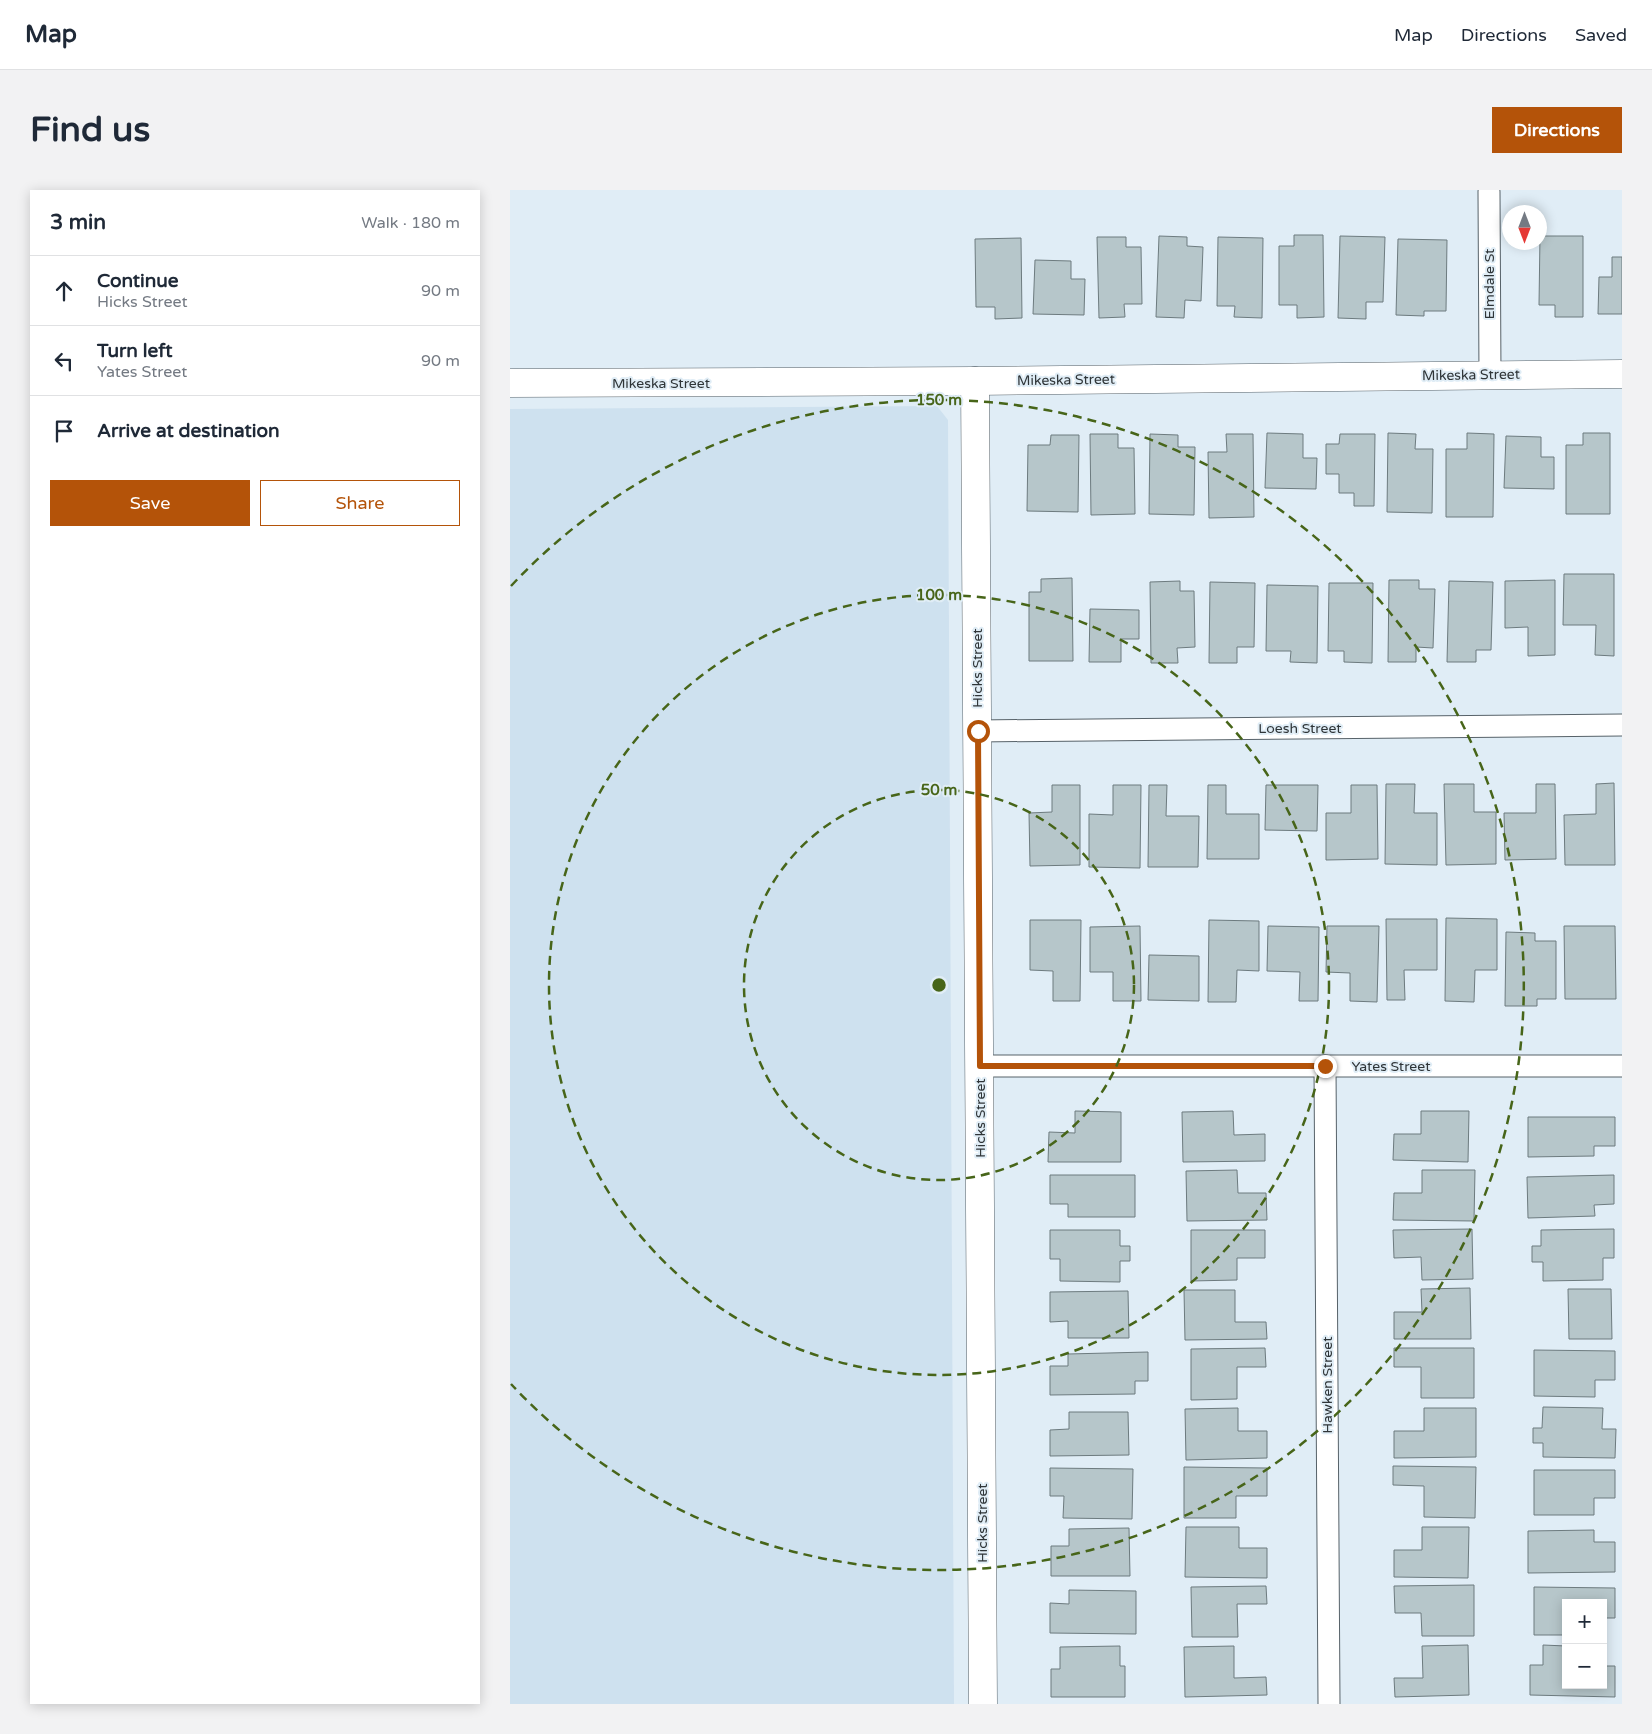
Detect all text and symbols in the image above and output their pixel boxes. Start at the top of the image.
text: Map [25,20,77,49]
text: Map [1394,24,1433,46]
text: Directions [1461,24,1547,46]
text: Saved [1575,24,1627,46]
button: Directions [1492,107,1622,153]
text: Find us [30,109,150,151]
north arrow [1502,205,1547,250]
text: 3 min [50,210,106,235]
text: Walk · 180 m [361,213,460,233]
street label: Elmdale St [1481,248,1498,319]
text: Continue [97,270,179,292]
icon: ahead [50,277,78,305]
text: 90 m [421,281,460,301]
text: Hicks Street [97,292,188,312]
text: Turn left [97,340,173,362]
icon: left [50,347,78,375]
text: 90 m [421,351,460,371]
text: Yates Street [97,362,187,382]
street label: Mikeska Street [1422,366,1521,384]
street label: Mikeska Street [1017,371,1116,389]
street label: Mikeska Street [612,375,711,392]
text: 150 m [916,391,962,409]
icon: arrive [50,417,78,445]
text: Arrive at destination [97,420,280,442]
button: Save [50,480,250,526]
button: Share [260,480,460,526]
text: 100 m [916,586,962,604]
street label: Hicks Street [969,628,986,708]
route start [967,720,990,743]
street label: Loesh Street [1258,720,1342,737]
text: 50 m [921,781,957,799]
centre of rings [930,976,948,994]
route end [1314,1055,1337,1078]
street label: Yates Street [1351,1058,1431,1075]
street label: Hicks Street [972,1078,989,1158]
street label: Hawken Street [1319,1336,1336,1434]
street label: Hicks Street [974,1483,991,1563]
map controls [1562,1599,1607,1689]
button: + [1562,1599,1607,1644]
button: − [1562,1644,1607,1689]

